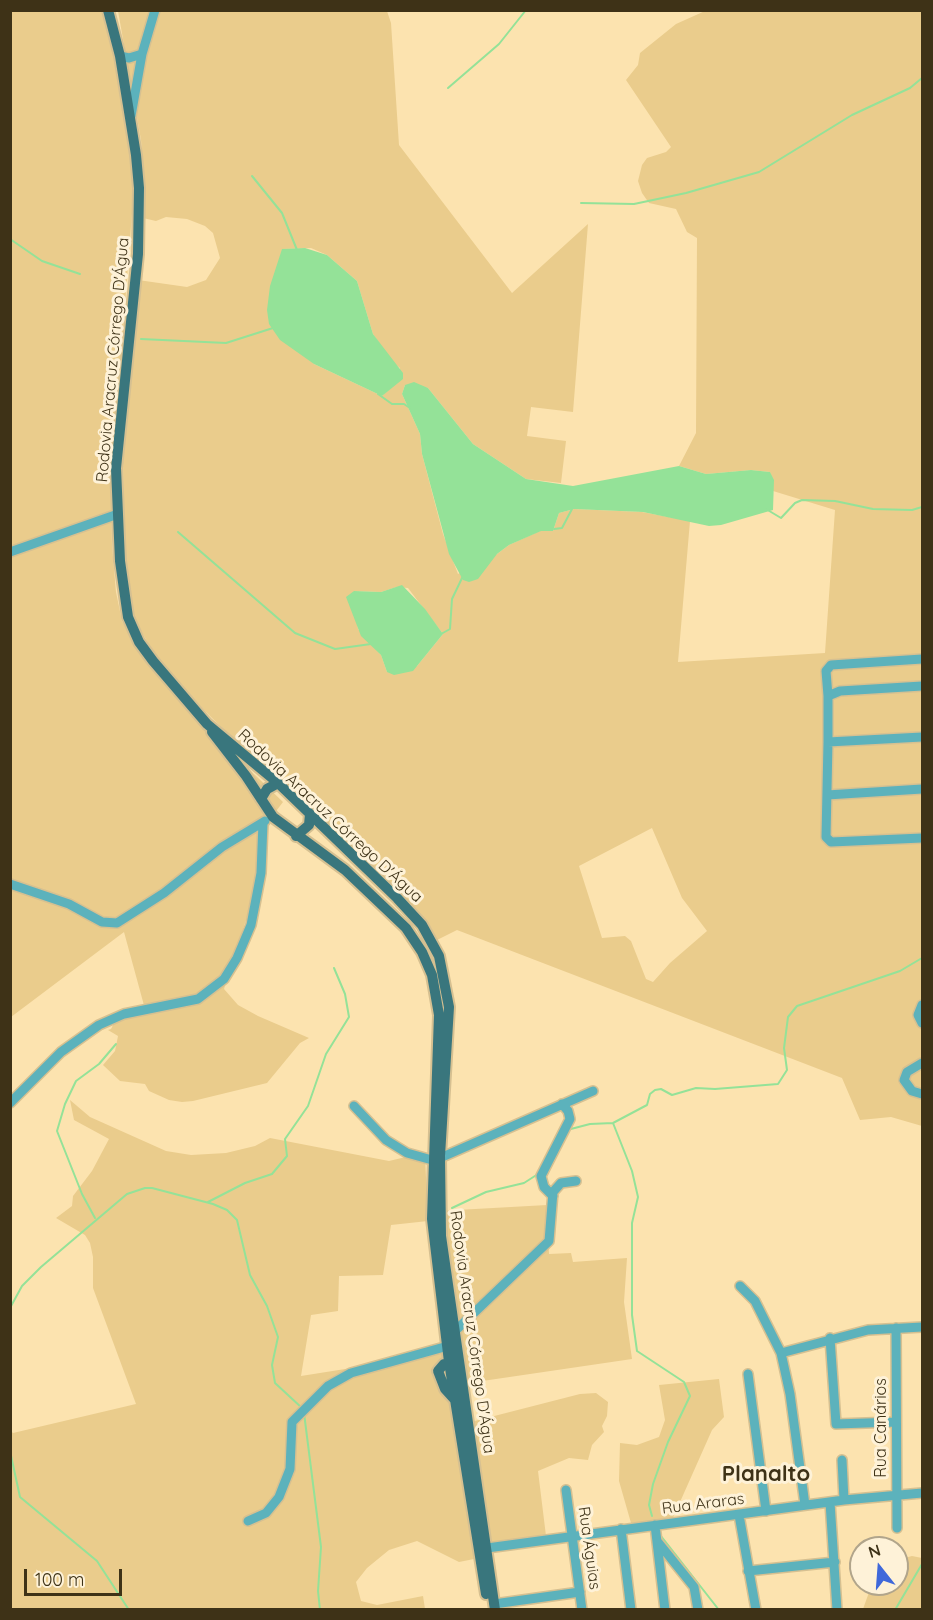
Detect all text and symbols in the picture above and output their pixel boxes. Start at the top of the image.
street label: Rodovia Aracruz Córrego D'Água [93,237,133,483]
street label: Rodovia Aracruz Córrego D'Água [234,725,426,907]
street label: Rodovia Aracruz Córrego D'Água [445,1209,499,1455]
street label: Rua Canários [871,1378,891,1478]
district label: Planalto [722,1461,810,1487]
street label: Rua Araras [661,1489,745,1519]
street label: Rua Águias [574,1505,604,1591]
north arrow [849,1536,909,1596]
text: N [866,1539,883,1562]
scale bar [27,1557,124,1595]
text: 100 m [35,1568,84,1591]

